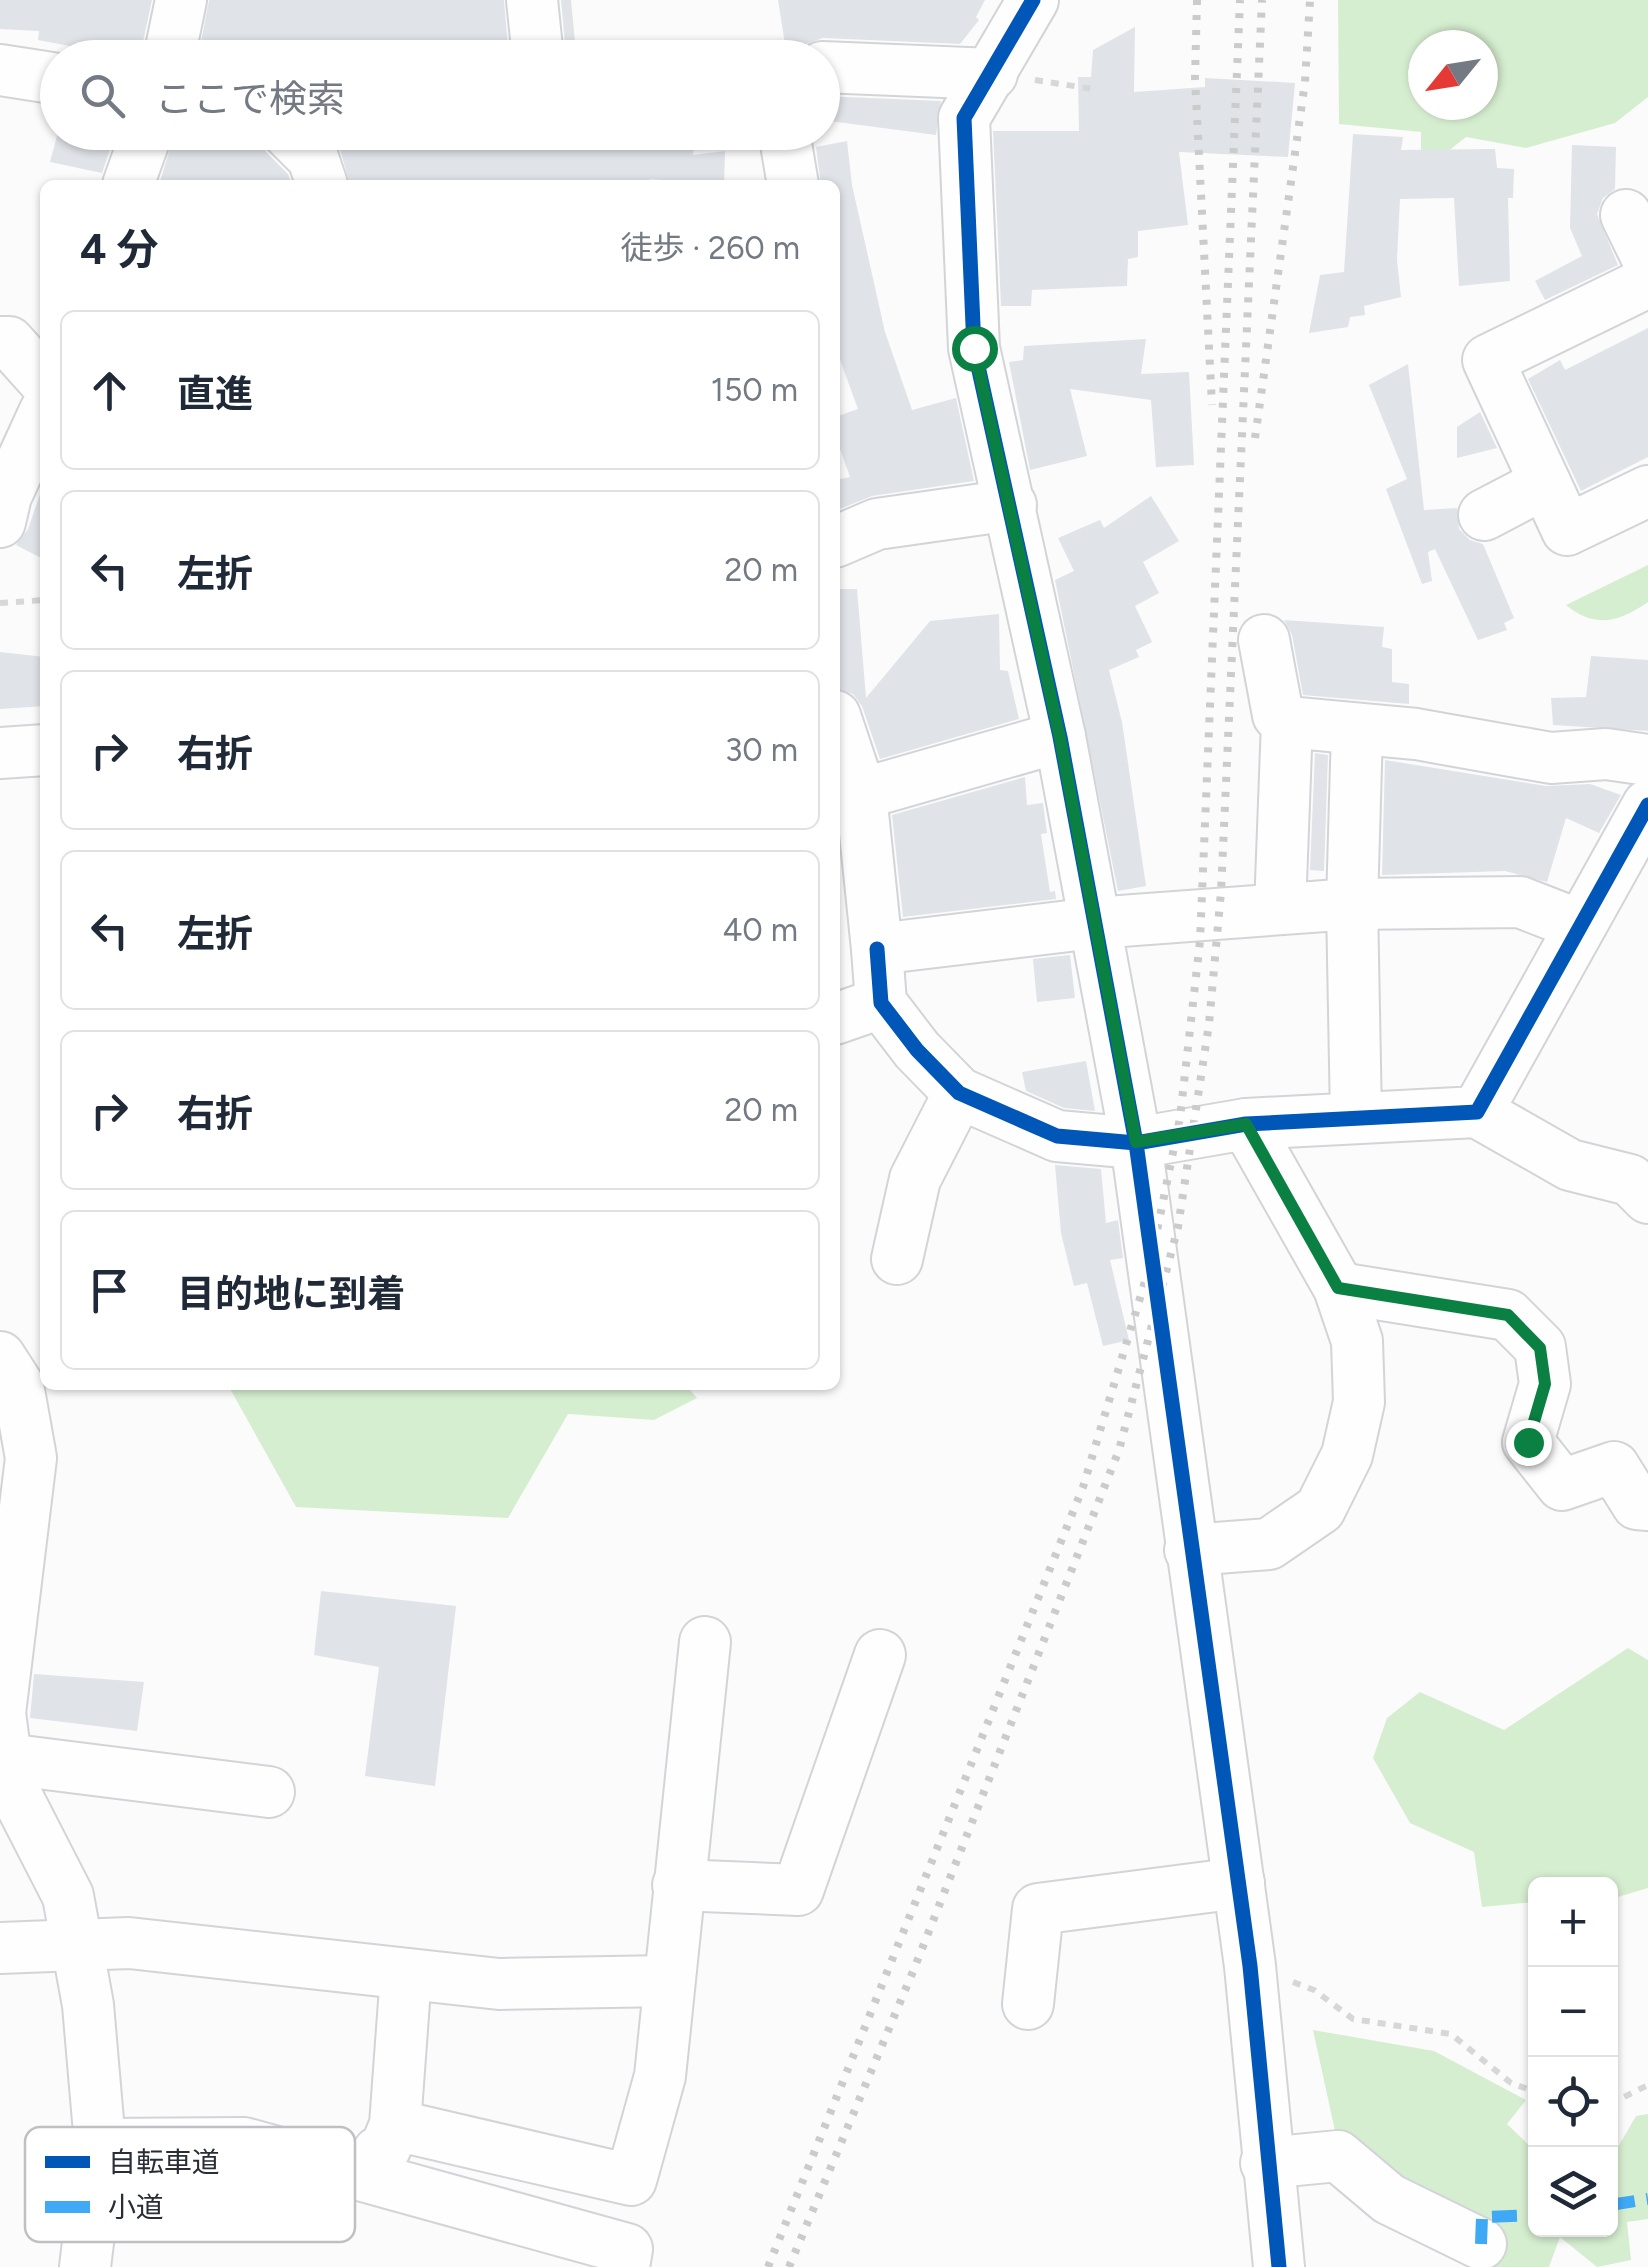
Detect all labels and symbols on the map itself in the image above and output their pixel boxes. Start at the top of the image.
north arrow [1408,30,1498,120]
route start [952,326,998,372]
route end [1506,1420,1552,1466]
legend [25,2127,355,2242]
text: 自転車道 [108,2145,220,2179]
text: 小道 [108,2190,164,2224]

